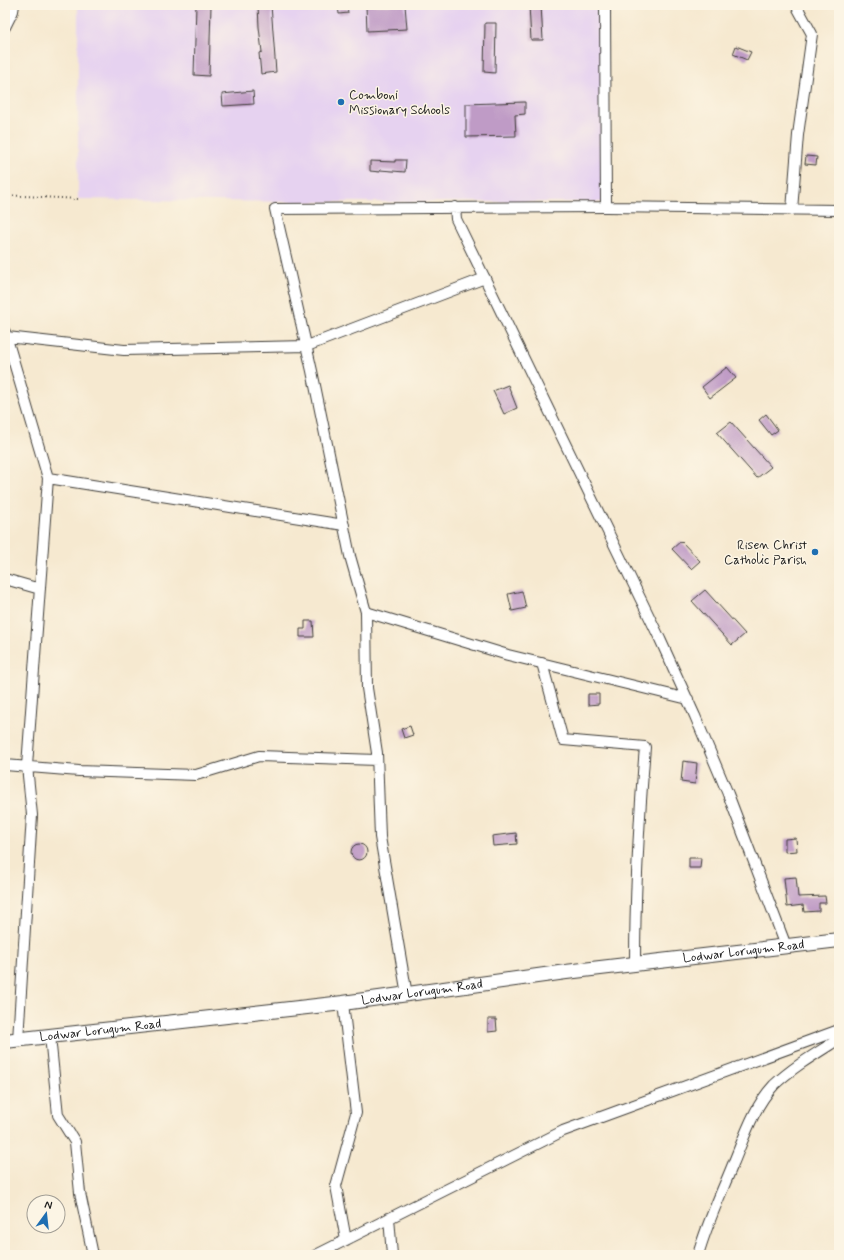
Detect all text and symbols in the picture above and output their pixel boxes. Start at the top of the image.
place label: Comboni Missionary Schools [349,87,450,119]
marker: Comboni Missionary Schools [336,97,346,107]
place label: Risen Christ Catholic Parish [724,537,807,569]
marker: Risen Christ Catholic Parish [810,547,820,557]
street label: Lodwar Lorugum Road [682,936,805,967]
street label: Lodwar Lorugum Road [360,975,484,1009]
street label: Lodwar Lorugum Road [39,1015,162,1046]
north arrow [26,1194,66,1234]
text: N [43,1198,54,1213]

